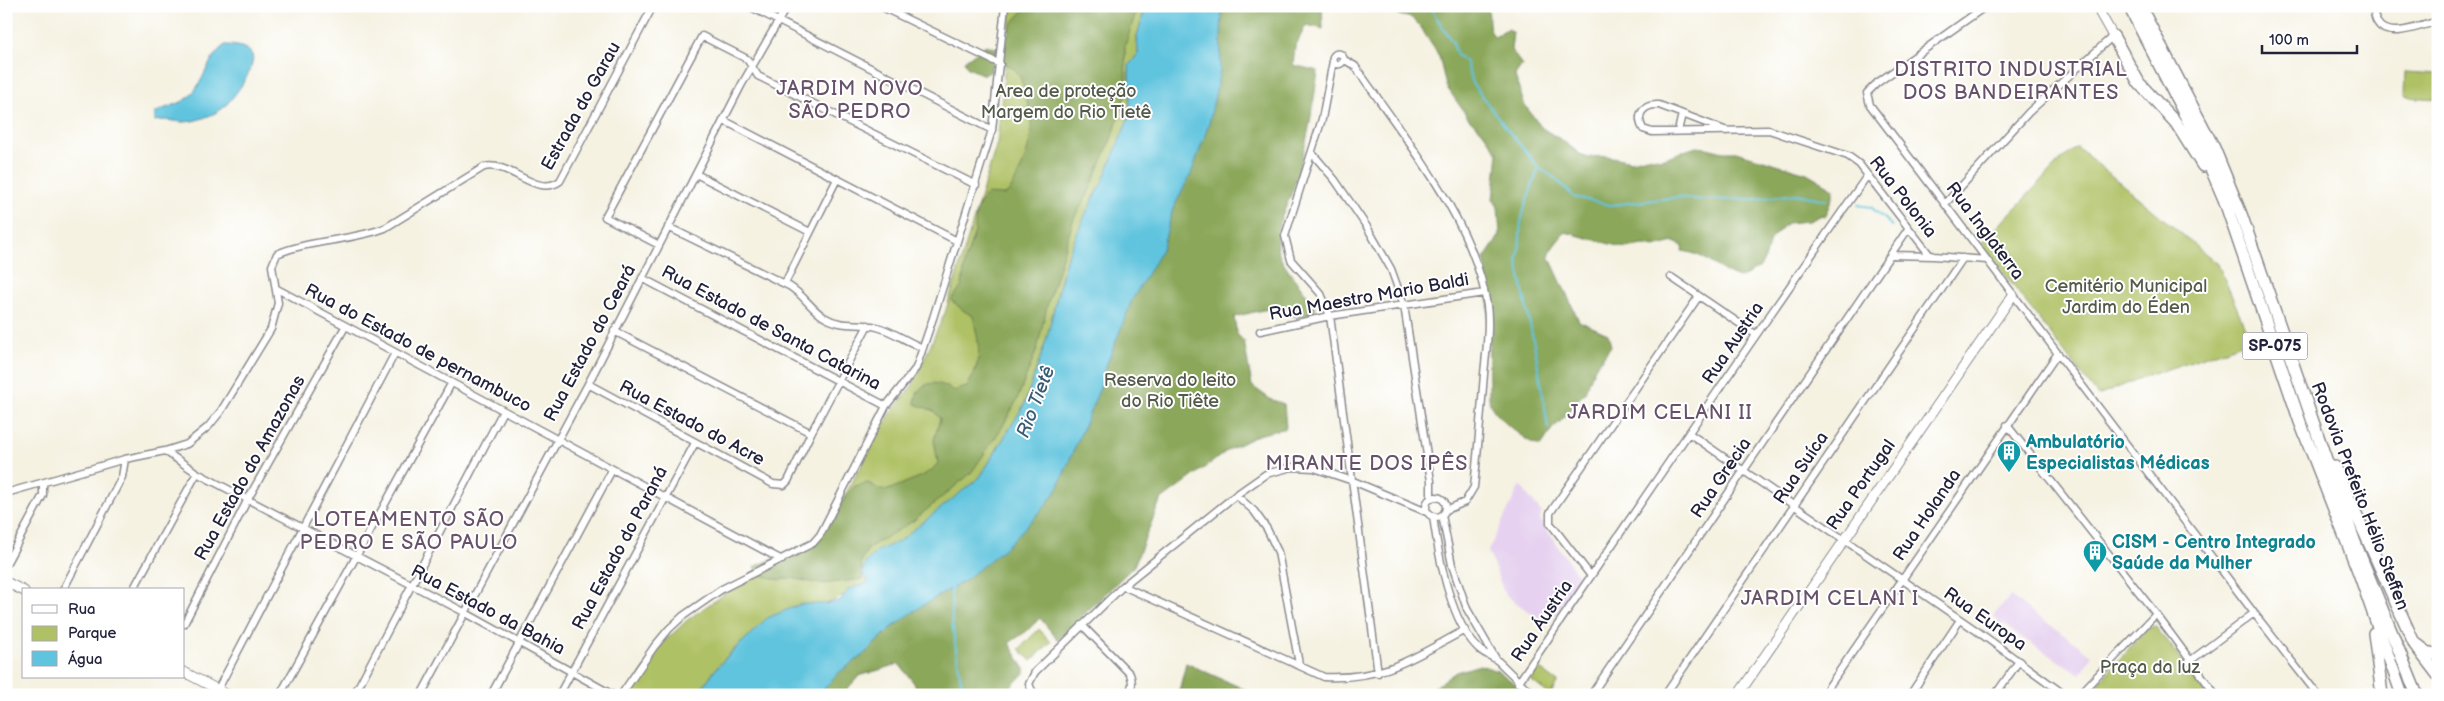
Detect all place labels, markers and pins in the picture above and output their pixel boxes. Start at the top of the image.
place label: Ambulatório Especialistas Médicas [2025,432,2210,474]
building icon: Ambulatório Especialistas Médicas [1996,439,2022,473]
place label: CISM - Centro Integrado Saúde da Mulher [2112,532,2316,574]
building icon: CISM - Centro Integrado Saúde da Mulher [2082,539,2108,573]

